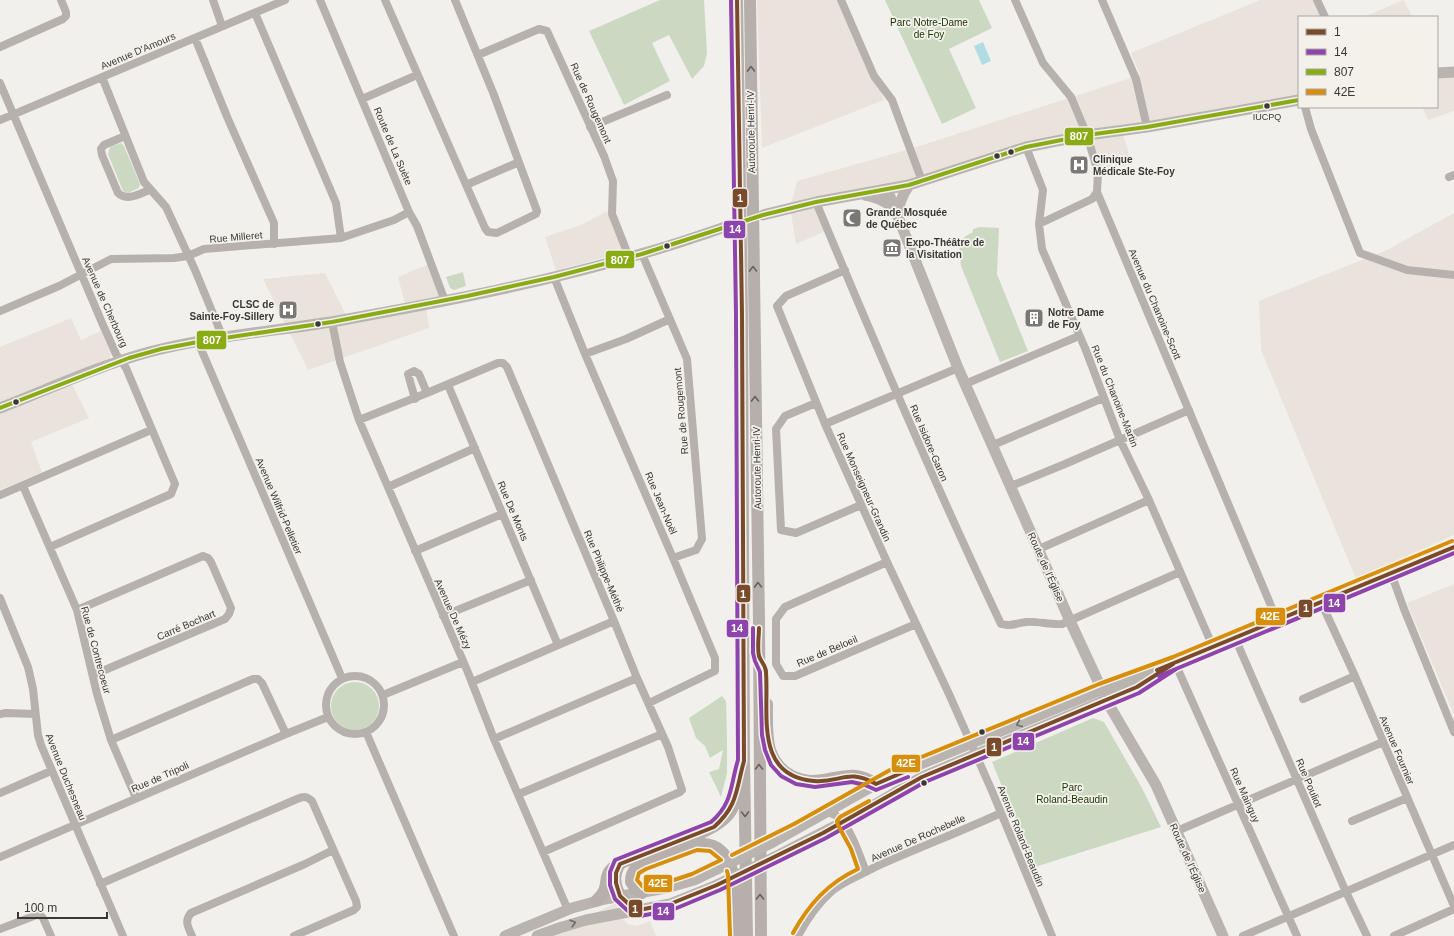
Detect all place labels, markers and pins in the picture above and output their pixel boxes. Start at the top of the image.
marker: IUCPQ [1262,101,1272,111]
place label: IUCPQ [1253,112,1281,122]
unlabelled marker [1006,147,1016,157]
unlabelled marker [992,151,1002,161]
hospital icon: Clinique Médicale Ste-Foy [1068,154,1090,176]
place label: Clinique Médicale Ste-Foy [1093,154,1175,177]
mosque icon: Grande Mosquée de Québec [841,207,863,229]
place label: Grande Mosquée de Québec [866,207,948,230]
museum icon: Expo-Théâtre de la Visitation [881,237,903,259]
place label: Expo-Théâtre de la Visitation [906,237,985,260]
unlabelled marker [662,241,672,251]
place label: CLSC de Sainte-Foy-Sillery [190,299,274,322]
hospital icon: CLSC de Sainte-Foy-Sillery [277,299,299,321]
building icon: Notre Dame de Foy [1023,307,1045,329]
place label: Notre Dame de Foy [1048,307,1105,330]
unlabelled marker [313,319,323,329]
unlabelled marker [11,397,21,407]
unlabelled marker [977,727,987,737]
unlabelled marker [919,778,929,788]

